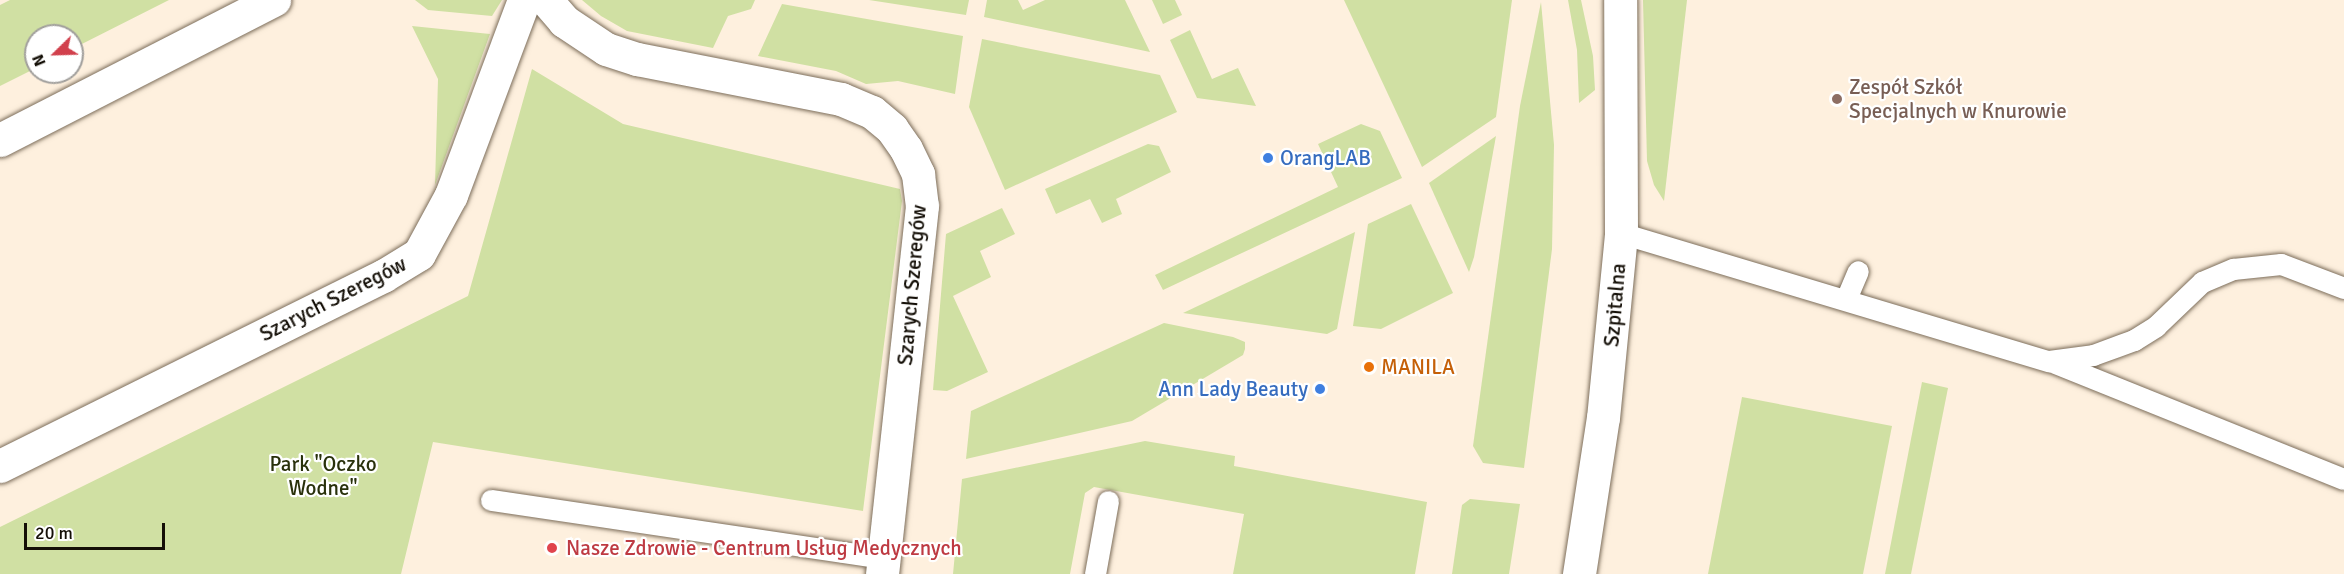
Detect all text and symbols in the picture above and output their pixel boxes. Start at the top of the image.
north arrow [24,24,84,84]
text: N [28,51,51,69]
place label: Zespół Szkół Specjalnych w Knurowie [1849,74,2067,124]
marker: Zespół Szkół Specjalnych w Knurowie [1830,92,1844,106]
place label: OrangLAB [1280,145,1371,171]
marker: OrangLAB [1261,151,1275,165]
street label: Szarych Szeregów [892,204,932,366]
street label: Szarych Szeregów [255,251,411,347]
street label: Szpitalna [1599,262,1631,348]
place label: MANILA [1381,354,1455,380]
marker: MANILA [1362,360,1376,374]
place label: Ann Lady Beauty [1158,376,1308,402]
marker: Ann Lady Beauty [1313,382,1327,396]
park label: Park "Oczko Wodne" [269,451,377,501]
scale bar [27,511,168,549]
text: 20 m [35,522,73,544]
place label: Nasze Zdrowie - Centrum Usług Medycznych [566,535,962,561]
marker: Nasze Zdrowie - Centrum Usług Medycznych [543,539,561,557]

